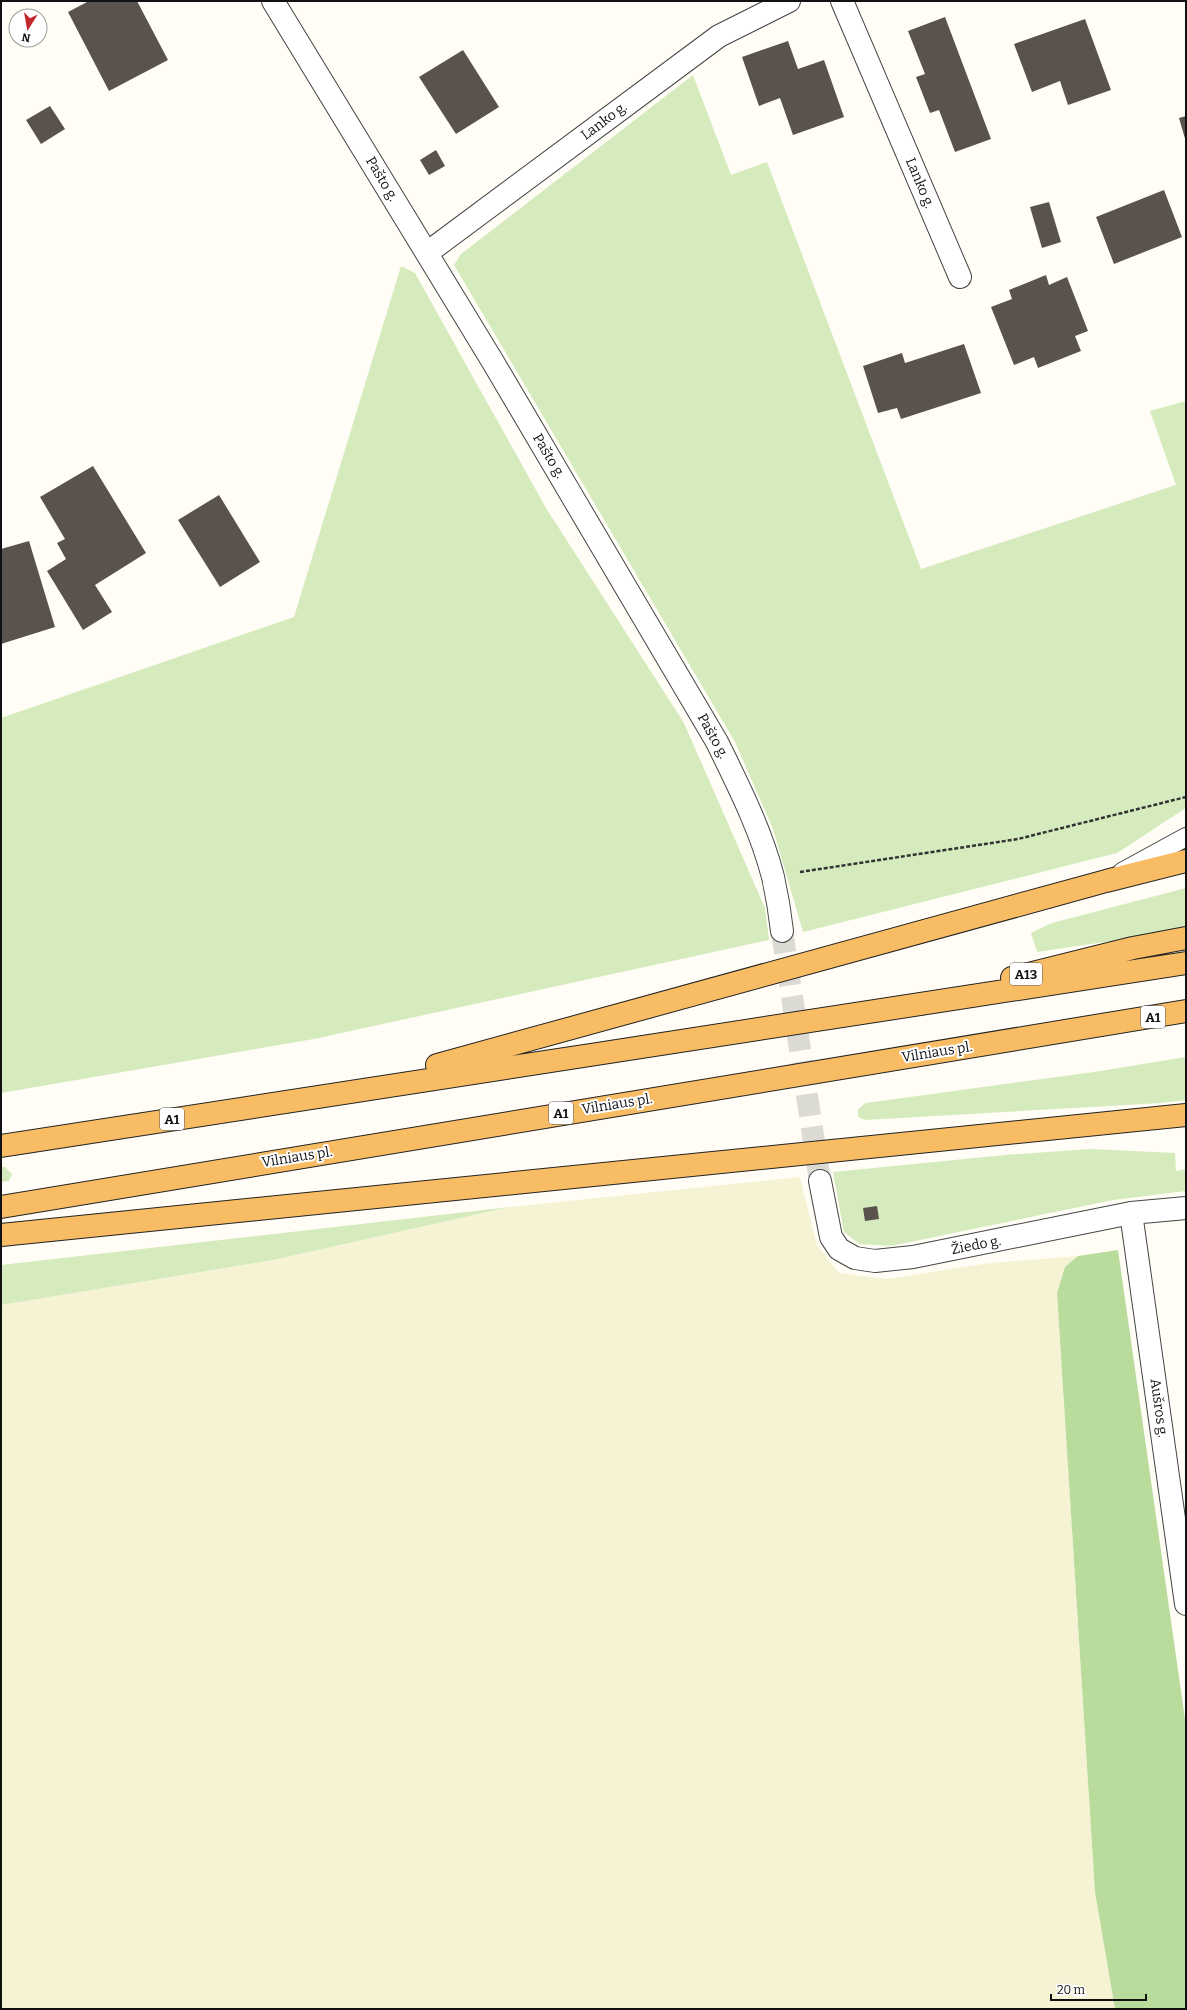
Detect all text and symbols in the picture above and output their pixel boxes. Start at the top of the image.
north arrow [8,8,48,48]
text: N [20,30,32,45]
street label: Lanko g. [578,98,630,144]
street label: Pašto g. [362,154,402,204]
street label: Lanko g. [902,155,938,211]
street label: Pašto g. [529,431,569,481]
street label: Pašto g. [694,710,732,762]
road number: A13 [1010,963,1042,985]
road number: A1 [1141,1006,1165,1028]
street label: Vilniaus pl. [900,1038,974,1066]
street label: Vilniaus pl. [580,1090,654,1118]
road number: A1 [549,1102,573,1124]
road number: A1 [160,1108,184,1130]
street label: Vilniaus pl. [260,1143,334,1171]
street label: Žiedo g. [950,1232,1002,1258]
street label: Aušros g. [1146,1377,1172,1439]
scale bar [1051,1976,1146,2002]
text: 20 m [1057,1983,1086,1997]

